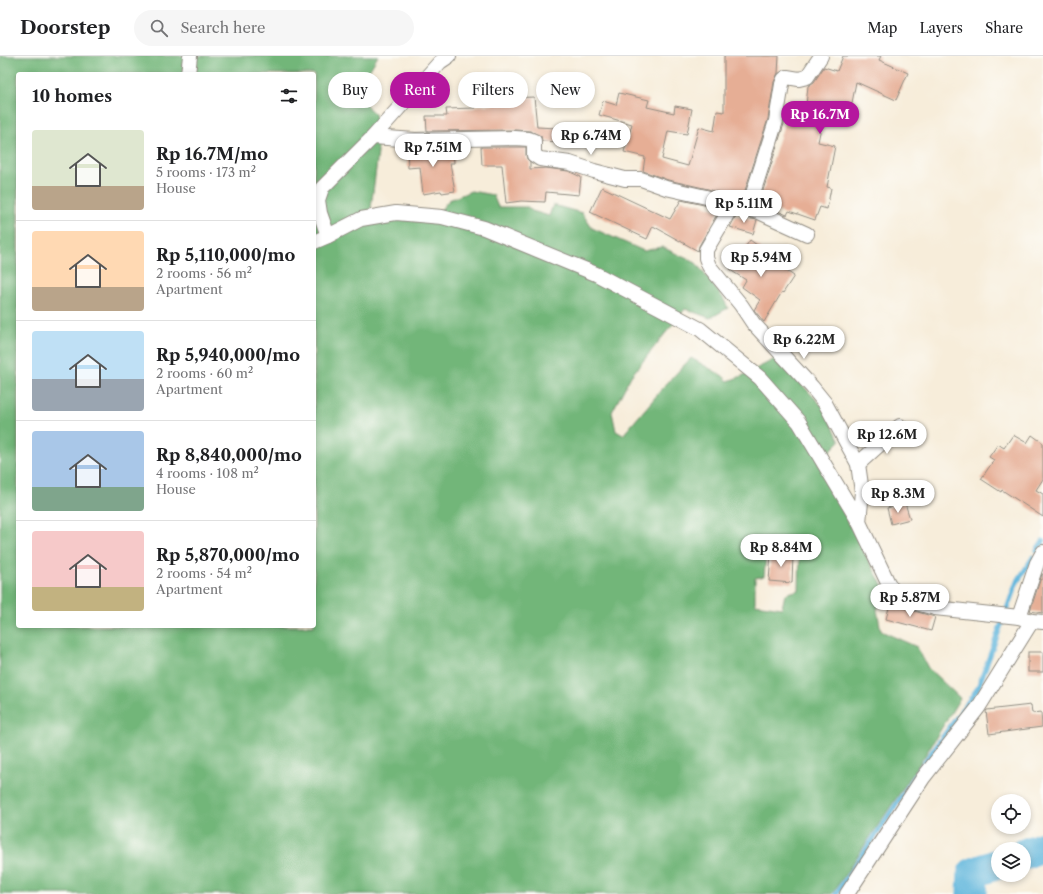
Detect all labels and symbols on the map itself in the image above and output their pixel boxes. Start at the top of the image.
pin: Rp 16.7M [779,101,861,135]
pin: Rp 6.74M [550,122,632,156]
pin: Rp 7.51M [392,134,474,168]
pin: Rp 5.11M [703,190,785,224]
pin: Rp 5.94M [720,244,802,278]
pin: Rp 6.22M [763,326,845,360]
pin: Rp 12.6M [846,421,928,455]
pin: Rp 8.3M [861,480,935,514]
pin: Rp 8.84M [740,534,822,568]
pin: Rp 5.87M [869,584,951,618]

